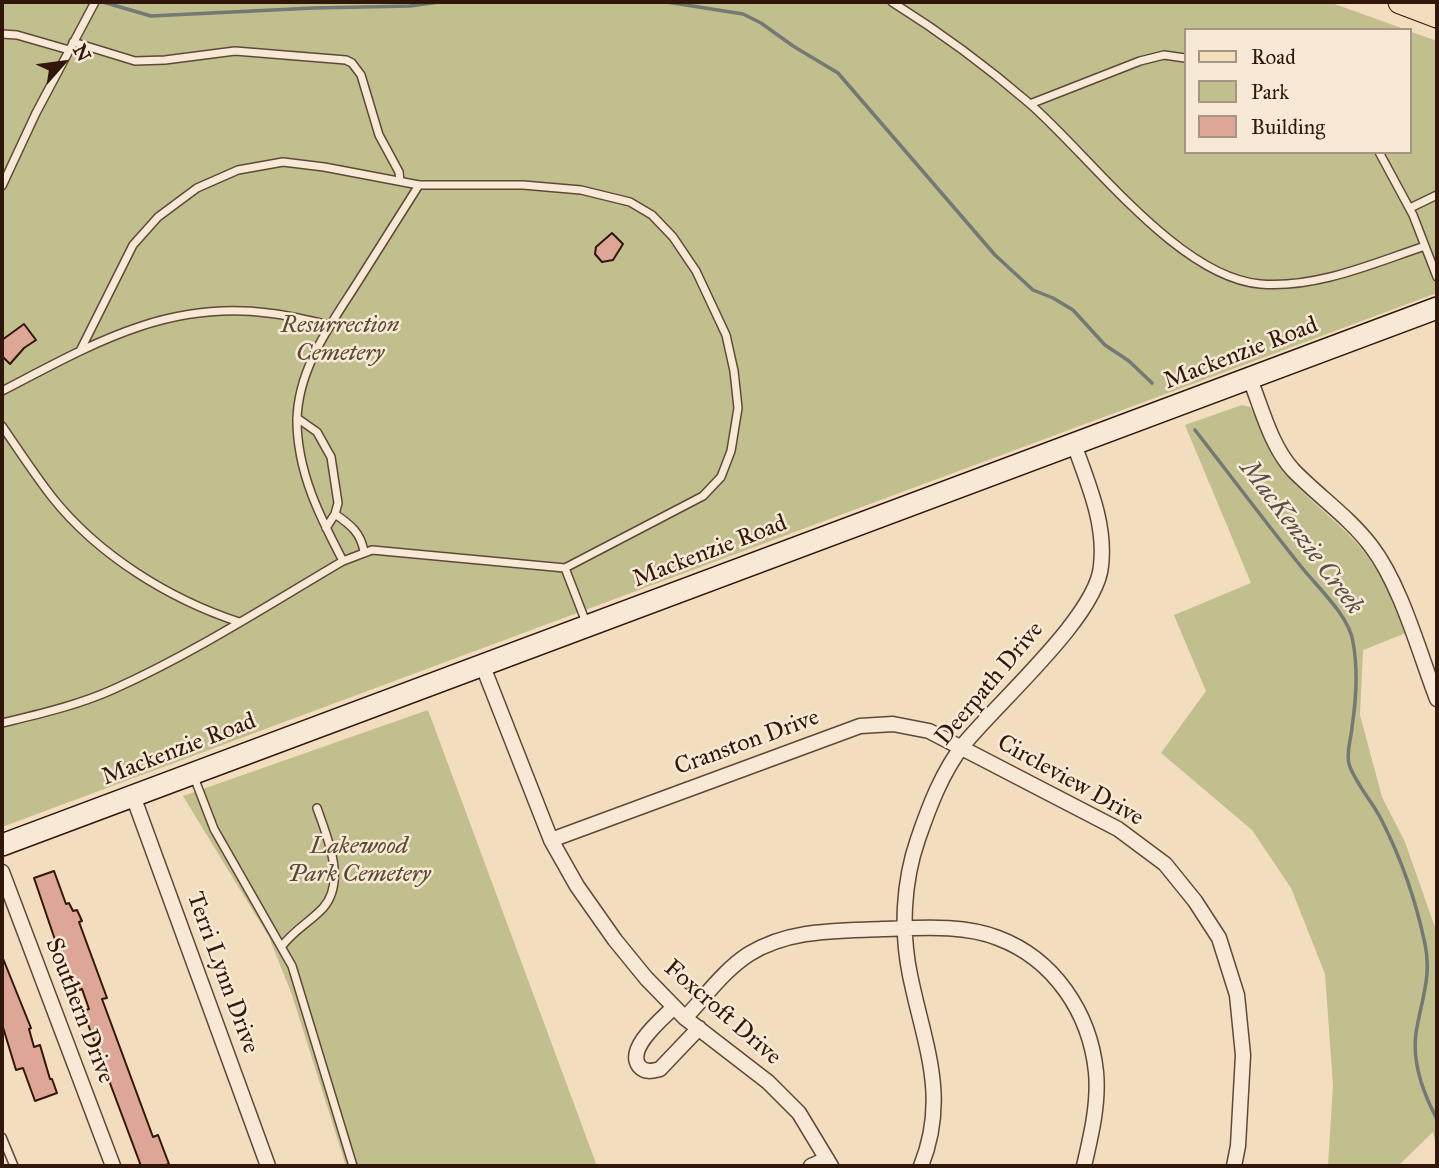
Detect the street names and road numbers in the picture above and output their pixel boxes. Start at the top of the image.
street label: Mackenzie Road [1160,311,1322,397]
street label: Mackenzie Road [629,509,791,595]
street label: Deerpath Drive [930,616,1050,752]
street label: Cranston Drive [671,704,823,782]
street label: Mackenzie Road [98,707,260,793]
street label: Circleview Drive [992,729,1148,833]
street label: Terri Lynn Drive [179,888,265,1058]
street label: Southern Drive [38,934,120,1088]
street label: Foxcroft Drive [657,954,787,1072]

